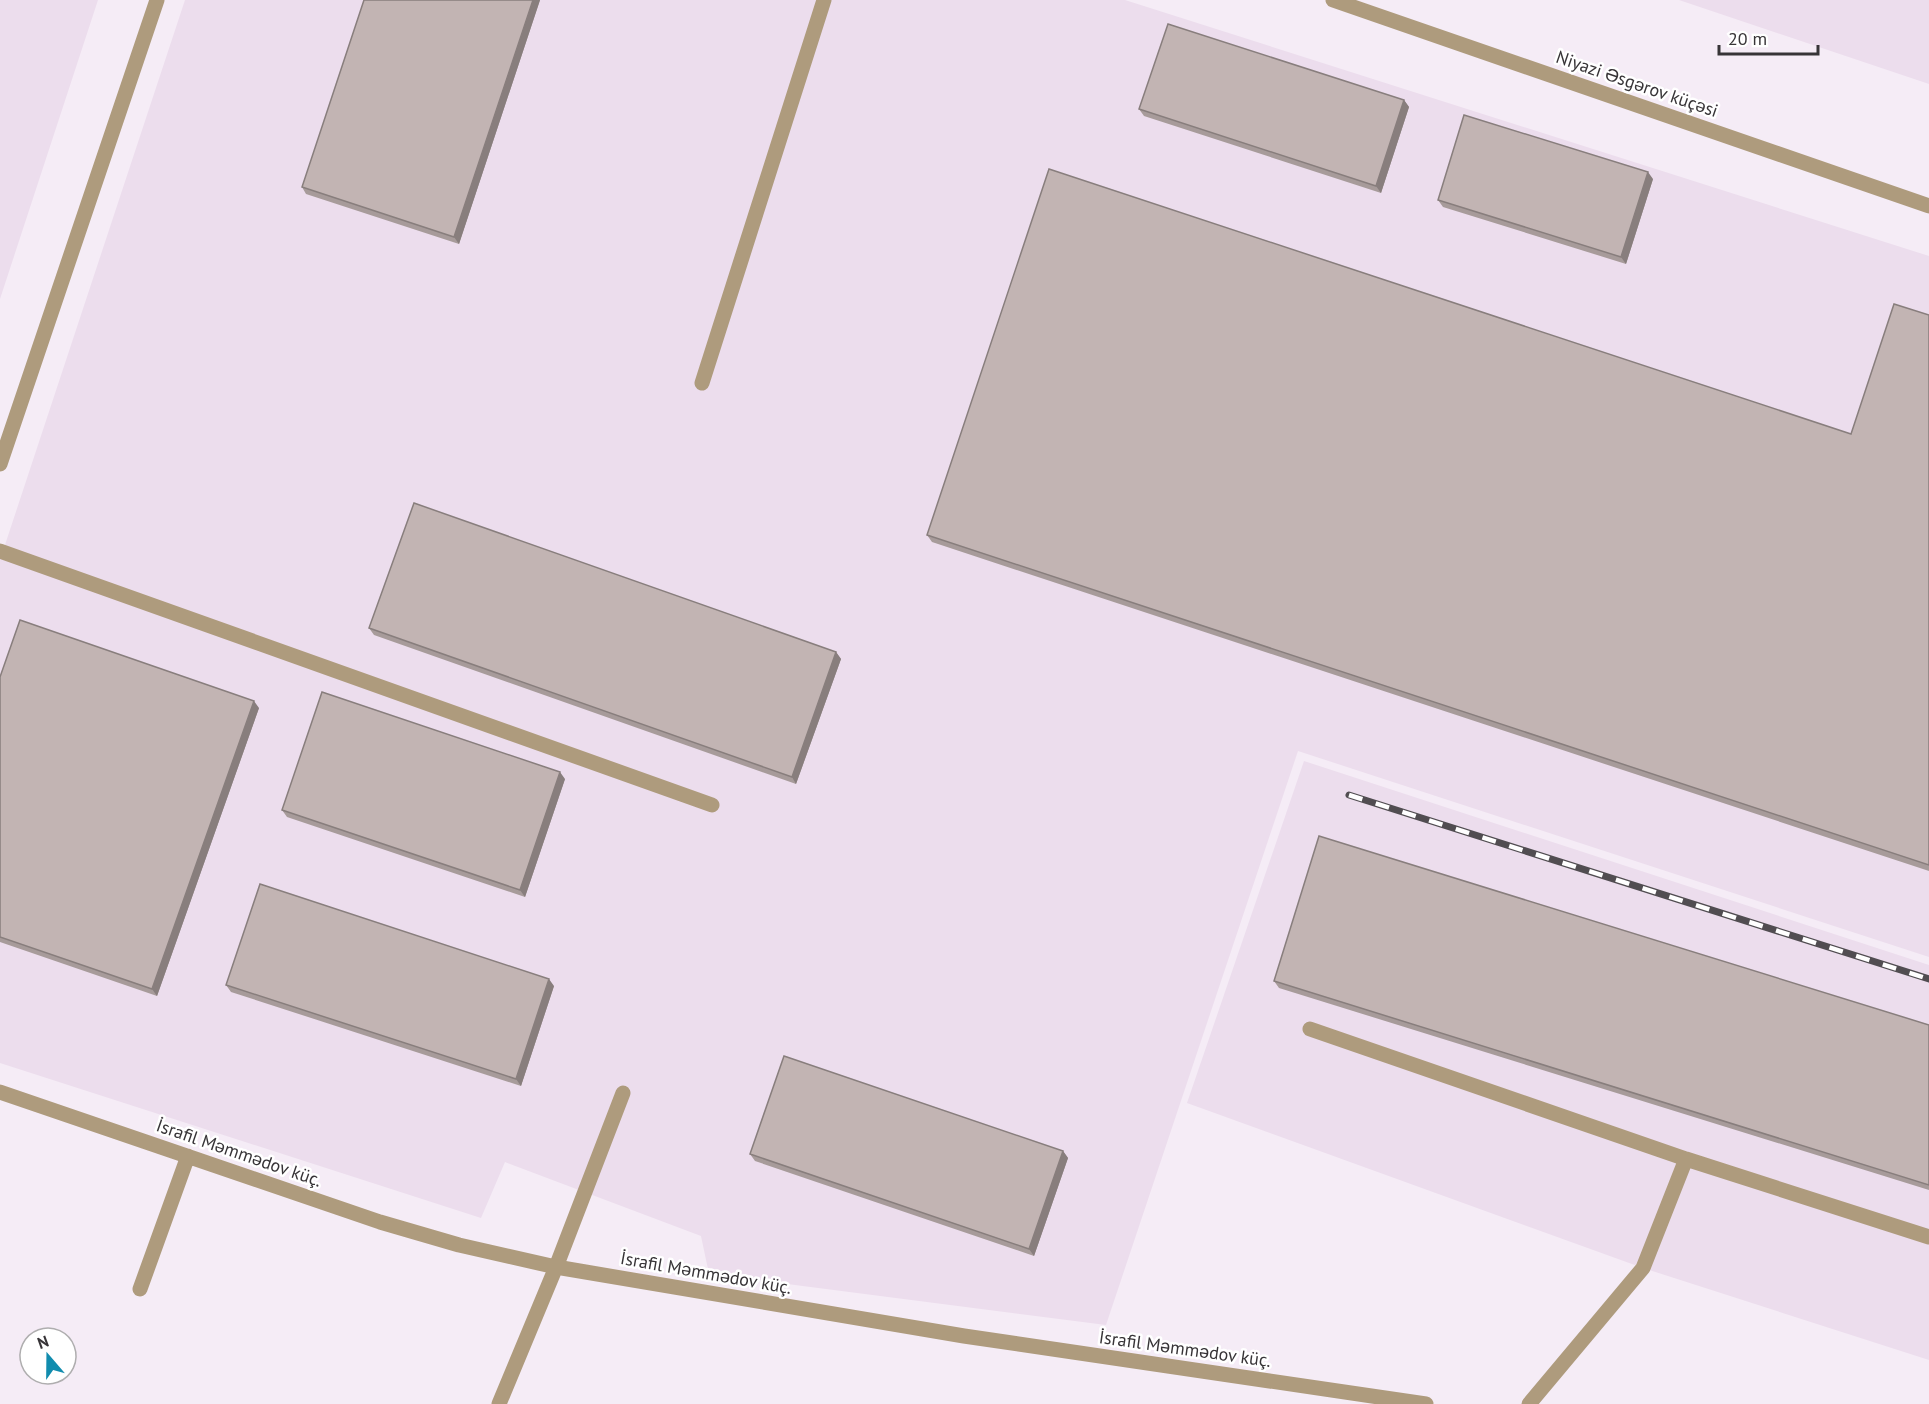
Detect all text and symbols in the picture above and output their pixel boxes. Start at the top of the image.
scale bar [1719,18,1818,56]
text: 20 m [1728,27,1767,50]
street label: Niyazi Əsgərov küçəsi [1553,45,1721,122]
street label: İsrafil Məmmədov küç. [153,1113,325,1192]
street label: İsrafil Məmmədov küç. [619,1246,793,1299]
street label: İsrafil Məmmədov küç. [1098,1325,1273,1372]
north arrow [18,1326,78,1386]
text: N [35,1331,51,1353]

